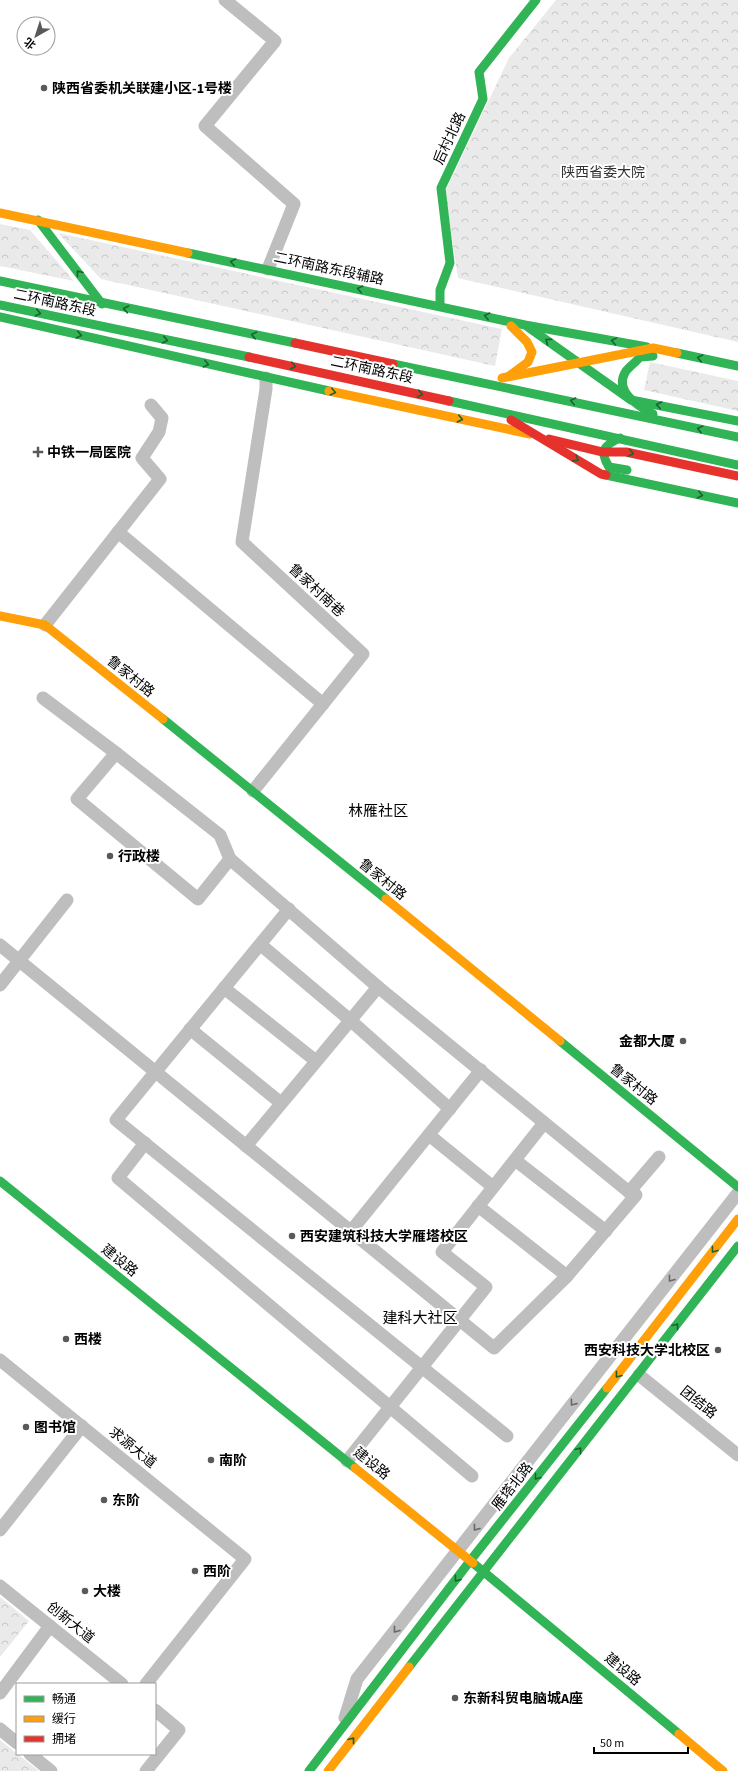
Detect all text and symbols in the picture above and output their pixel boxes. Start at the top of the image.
north arrow [16,16,56,56]
text: 北 [21,34,39,53]
place label: 陕西省委机关联建小区-1号楼 [52,79,232,99]
marker: 陕西省委机关联建小区-1号楼 [39,83,49,93]
street label: 后村北路 [429,109,471,168]
park label: 陕西省委大院 [561,163,645,183]
street label: 二环南路东段辅路 [272,248,386,290]
one-way arrow [229,258,236,266]
one-way arrow [76,270,83,277]
street label: 二环南路东段 [12,284,98,321]
one-way arrow [357,285,363,293]
one-way arrow [123,305,130,313]
one-way arrow [35,308,41,317]
one-way arrow [484,313,490,321]
one-way arrow [76,331,82,339]
one-way arrow [251,331,257,339]
one-way arrow [162,335,169,343]
one-way arrow [611,337,617,346]
one-way arrow [545,339,552,346]
street label: 二环南路东段 [329,351,415,388]
one-way arrow [697,355,703,363]
one-way arrow [202,360,209,368]
one-way arrow [289,362,296,370]
one-way arrow [329,388,336,396]
one-way arrow [416,390,423,398]
one-way arrow [570,397,576,406]
one-way arrow [656,401,662,409]
one-way arrow [457,415,463,423]
one-way arrow [697,425,703,433]
place label: 中铁一局医院 [47,443,131,463]
marker: 中铁一局医院 [32,446,44,458]
one-way arrow [628,449,634,457]
one-way arrow [572,454,579,461]
one-way arrow [697,490,703,498]
street label: 鲁家村南巷 [284,560,349,622]
street label: 鲁家村路 [102,651,158,702]
district label: 林雁社区 [348,801,408,822]
place label: 行政楼 [118,847,160,867]
marker: 行政楼 [105,851,115,861]
street label: 鲁家村路 [354,854,410,905]
place label: 金都大厦 [619,1032,675,1052]
marker: 金都大厦 [678,1036,688,1046]
street label: 鲁家村路 [605,1059,661,1110]
place label: 西安建筑科技大学雁塔校区 [300,1227,468,1247]
marker: 西安建筑科技大学雁塔校区 [287,1231,297,1241]
street label: 建设路 [97,1240,142,1282]
one-way arrow [712,1245,719,1252]
one-way arrow [668,1274,675,1281]
district label: 建科大社区 [382,1308,458,1329]
one-way arrow [672,1323,679,1330]
place label: 西楼 [74,1330,102,1350]
marker: 西楼 [61,1334,71,1344]
place label: 西安科技大学北校区 [584,1341,710,1361]
marker: 西安科技大学北校区 [713,1345,723,1355]
one-way arrow [616,1370,623,1377]
street label: 团结路 [676,1382,721,1424]
one-way arrow [571,1399,578,1406]
place label: 图书馆 [34,1418,76,1438]
marker: 图书馆 [21,1422,31,1432]
street label: 求源大道 [104,1422,160,1473]
street label: 建设路 [349,1443,394,1485]
one-way arrow [574,1448,581,1455]
place label: 南阶 [219,1451,247,1471]
marker: 南阶 [206,1455,216,1465]
street label: 雁塔北路 [488,1458,538,1515]
one-way arrow [535,1472,542,1479]
place label: 东阶 [112,1491,140,1511]
marker: 东阶 [99,1495,109,1505]
one-way arrow [473,1523,480,1530]
place label: 西阶 [203,1562,231,1582]
marker: 西阶 [190,1566,200,1576]
one-way arrow [454,1574,461,1581]
place label: 大楼 [93,1582,121,1602]
marker: 大楼 [80,1586,90,1596]
street label: 创新大道 [42,1597,98,1648]
one-way arrow [393,1625,400,1632]
street label: 建设路 [600,1649,645,1691]
legend [16,1683,156,1755]
place label: 东新科贸电脑城A座 [463,1689,583,1709]
text: 畅通 [52,1691,76,1708]
marker: 东新科贸电脑城A座 [450,1693,460,1703]
text: 缓行 [52,1711,76,1728]
scale bar [594,1729,688,1755]
text: 拥堵 [52,1731,76,1748]
text: 50 m [600,1735,624,1752]
one-way arrow [348,1738,355,1745]

